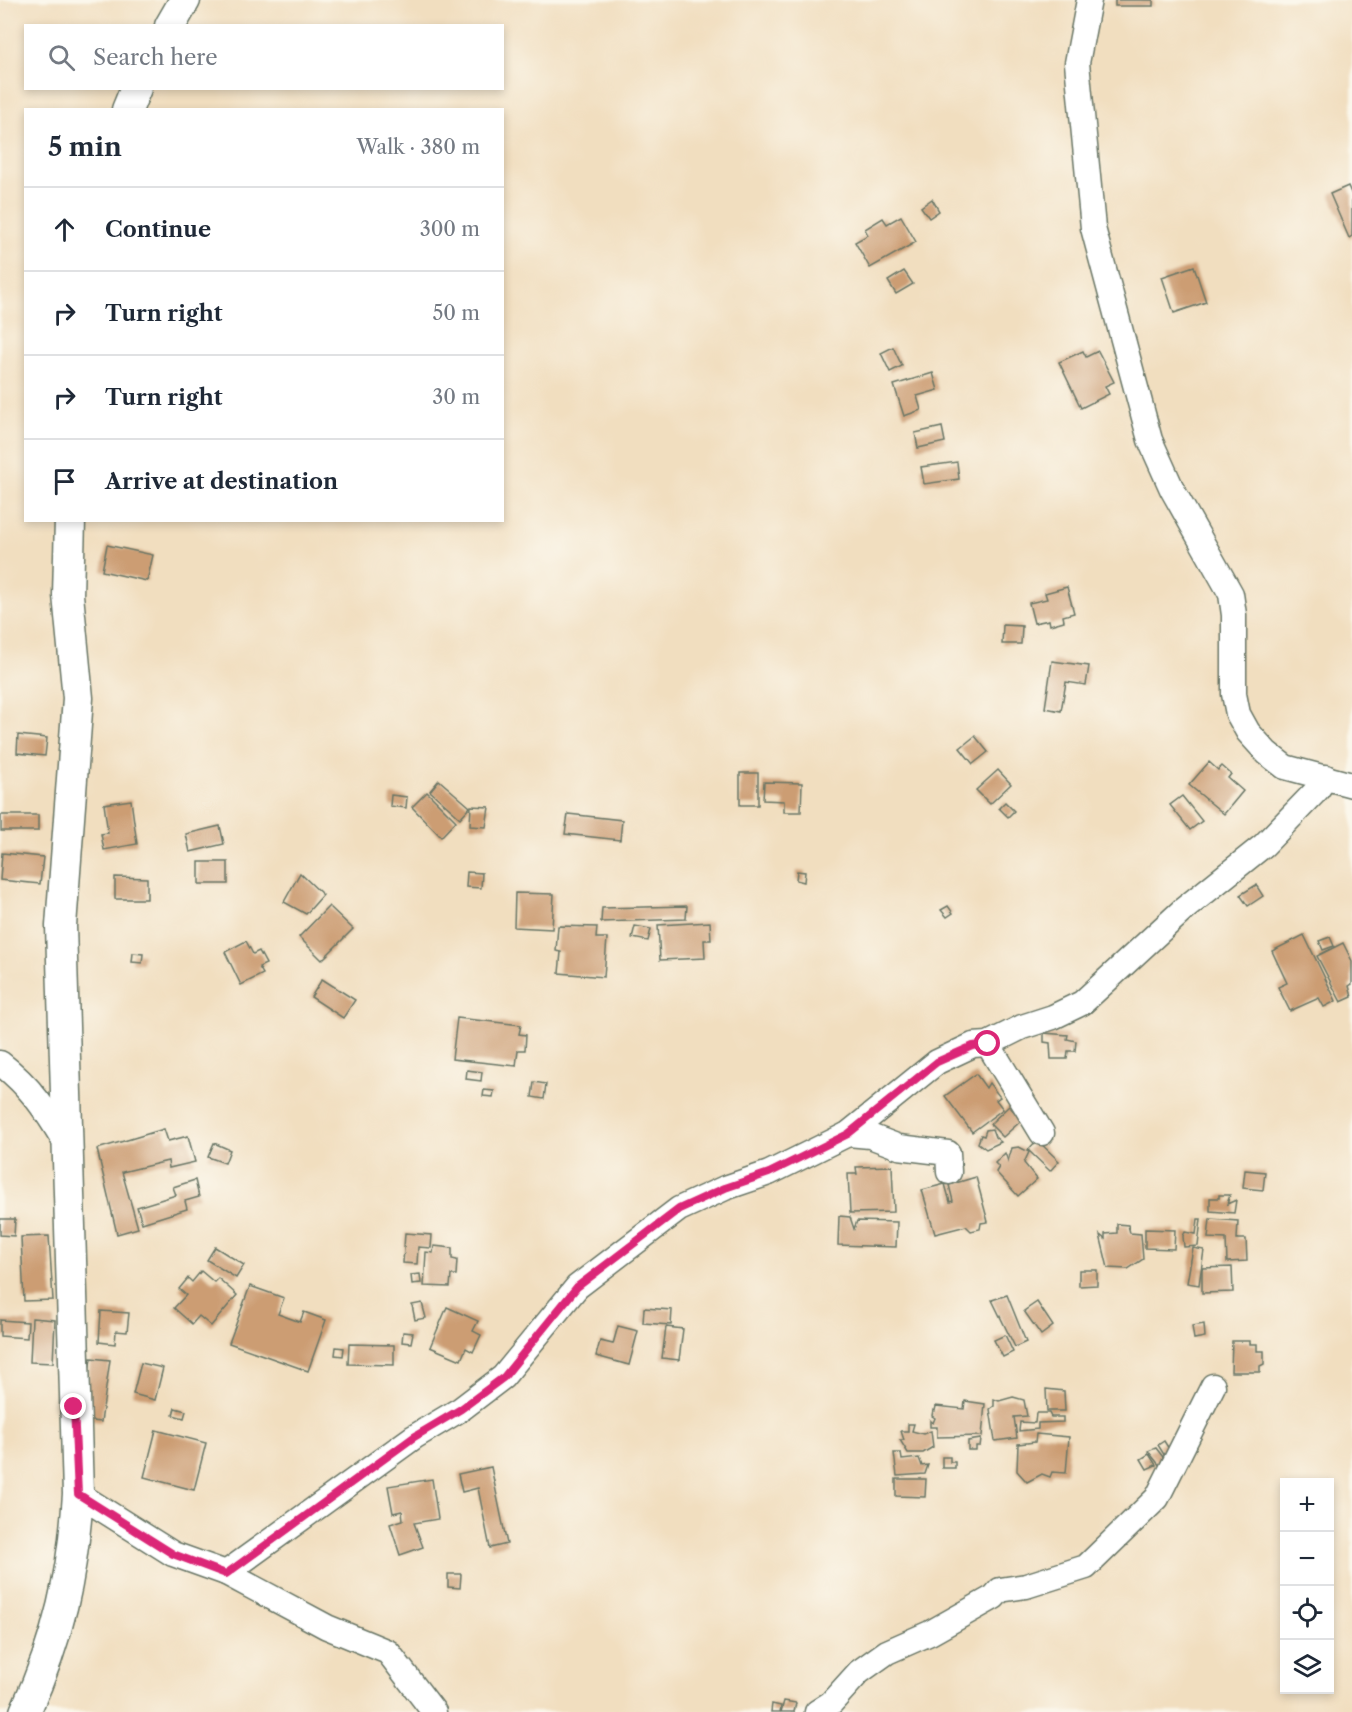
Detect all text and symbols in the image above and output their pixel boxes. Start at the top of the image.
search box [24,24,504,90]
icon: search [45,41,78,74]
text: Search here [93,44,218,71]
text: 5 min [48,131,122,163]
text: Walk · 380 m [356,135,480,159]
icon: ahead [48,213,81,246]
text: Continue [105,216,211,243]
text: 300 m [420,217,480,241]
icon: right [48,297,81,330]
text: Turn right [105,300,223,327]
text: 50 m [433,301,480,325]
icon: right [48,381,81,414]
text: Turn right [105,384,223,411]
text: 30 m [432,385,480,409]
icon: arrive [48,465,81,498]
text: Arrive at destination [105,468,338,495]
route start [974,1030,1000,1056]
route end [60,1393,86,1419]
map controls [1280,1478,1334,1694]
button: + [1280,1478,1334,1532]
button: − [1280,1532,1334,1586]
button: locate [1280,1586,1334,1640]
button: layers [1280,1640,1334,1694]

